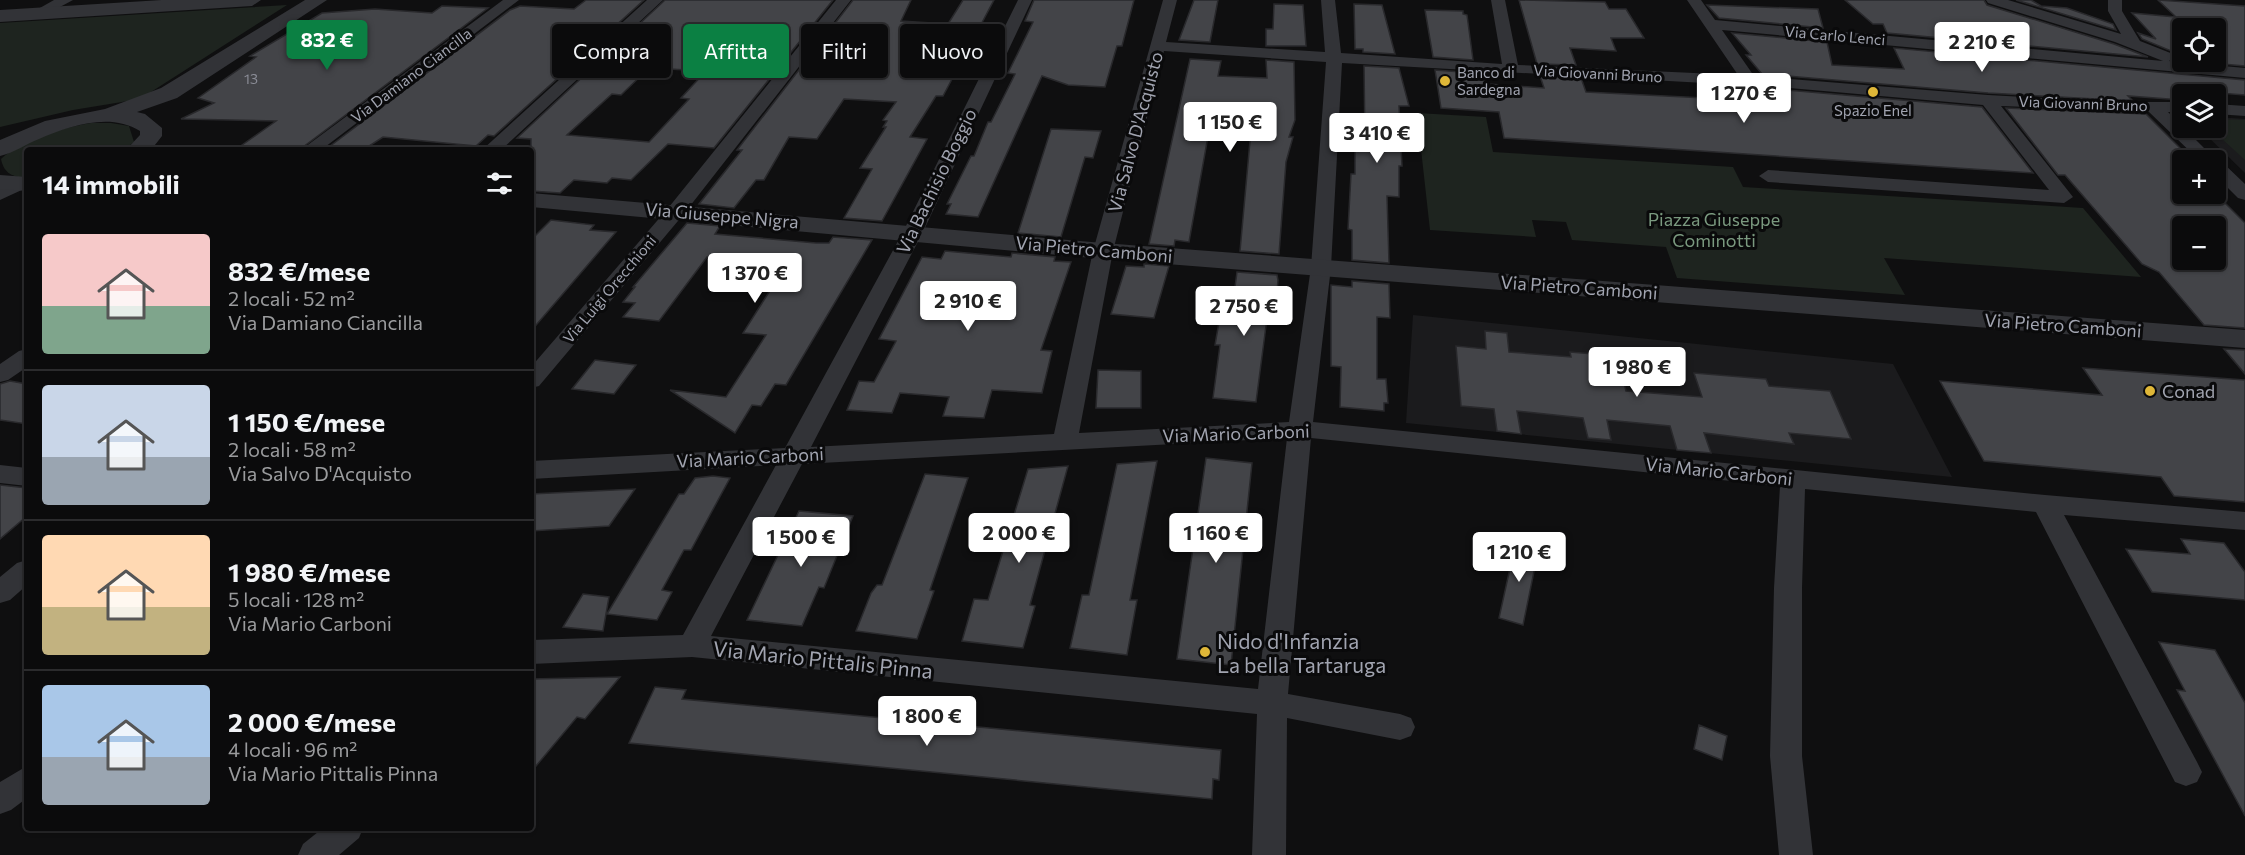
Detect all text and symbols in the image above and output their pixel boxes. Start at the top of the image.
map controls [2172,18,2226,270]
button: locate [2172,18,2226,72]
pin: 832 € [285,20,369,71]
street label: Via Carlo Lenci [1784,22,1886,48]
pin: 2 210 € [1927,22,2037,73]
street label: Via Damiano Ciancilla [347,24,475,126]
chip: Compra [552,24,671,78]
chip: Affitta [683,24,789,78]
chip: Filtri [801,24,888,78]
chip: Nuovo [900,24,1005,78]
text: 832 € [300,27,354,51]
text: 2 210 € [1949,29,2015,53]
street label: Via Salvo D'Acquisto [1103,49,1167,215]
street label: Via Giovanni Bruno [1533,61,1663,85]
place label: Banco di Sardegna [1457,63,1521,98]
house number: 13 [244,70,258,87]
pin: 1 270 € [1689,73,1799,124]
marker: Banco di Sardegna [1438,74,1452,88]
text: 1 270 € [1711,80,1777,104]
button: layers [2172,84,2226,138]
marker: Spazio Enel [1866,85,1880,99]
street label: Via Giovanni Bruno [2018,92,2148,114]
place label: Spazio Enel [1834,101,1912,119]
pin: 1 150 € [1175,102,1285,153]
street label: Via Bachisio Boggio [891,105,981,257]
text: 1 150 € [1198,109,1262,133]
pin: 3 410 € [1322,113,1432,164]
text: 3 410 € [1343,120,1411,144]
button: + [2172,150,2226,204]
icon: filters [483,167,516,200]
text: 14 immobili [42,168,180,199]
street label: Via Giuseppe Nigra [644,197,800,233]
park label: Piazza Giuseppe Cominotti [1648,208,1780,251]
button: − [2172,216,2226,270]
street label: Via Luigi Orecchioni [559,231,659,347]
street label: Via Pietro Camboni [1015,231,1173,267]
pin: 1 370 € [700,253,810,304]
text: 832 €/mese [228,255,370,286]
icon: home [90,258,162,330]
text: 1 370 € [722,260,788,284]
street label: Via Pietro Camboni [1500,271,1658,303]
pin: 2 910 € [913,281,1023,332]
text: 2 locali · 52 m² [228,286,355,310]
pin: 2 750 € [1189,286,1299,337]
text: 2 910 € [934,288,1002,312]
text: 2 750 € [1210,293,1278,317]
street label: Via Pietro Camboni [1984,309,2142,341]
text: Via Damiano Ciancilla [228,310,423,334]
pin: 1 980 € [1582,347,1692,398]
text: 1 980 € [1603,354,1671,378]
place label: Conad [2162,380,2215,402]
marker: Conad [2143,384,2157,398]
text: 1 150 €/mese [228,406,385,437]
icon: home [90,409,162,481]
street label: Via Mario Carboni [1162,419,1310,447]
text: 2 locali · 58 m² [228,437,356,461]
street label: Via Mario Carboni [676,442,824,472]
street label: Via Mario Carboni [1644,452,1794,490]
text: Via Salvo D'Acquisto [228,461,412,485]
pin: 2 000 € [964,513,1074,564]
pin: 1 160 € [1161,513,1271,564]
pin: 1 500 € [746,517,856,568]
text: 2 000 € [983,520,1055,544]
text: 1 160 € [1183,520,1249,544]
text: 1 500 € [766,524,836,548]
pin: 1 210 € [1464,532,1574,583]
text: 1 210 € [1487,539,1551,563]
text: 1 980 €/mese [228,556,391,587]
icon: home [90,559,162,631]
text: 5 locali · 128 m² [228,587,364,611]
text: Via Mario Carboni [228,611,392,635]
place label: Nido d'Infanzia La bella Tartaruga [1217,628,1386,677]
street label: Via Mario Pittalis Pinna [712,635,934,683]
marker: Nido d'Infanzia La bella Tartaruga [1198,645,1212,659]
pin: 1 800 € [872,696,982,747]
text: 1 800 € [892,703,962,727]
text: 2 000 €/mese [228,706,396,737]
icon: home [90,709,162,781]
text: 4 locali · 96 m² [228,737,357,761]
text: Via Mario Pittalis Pinna [228,761,438,785]

